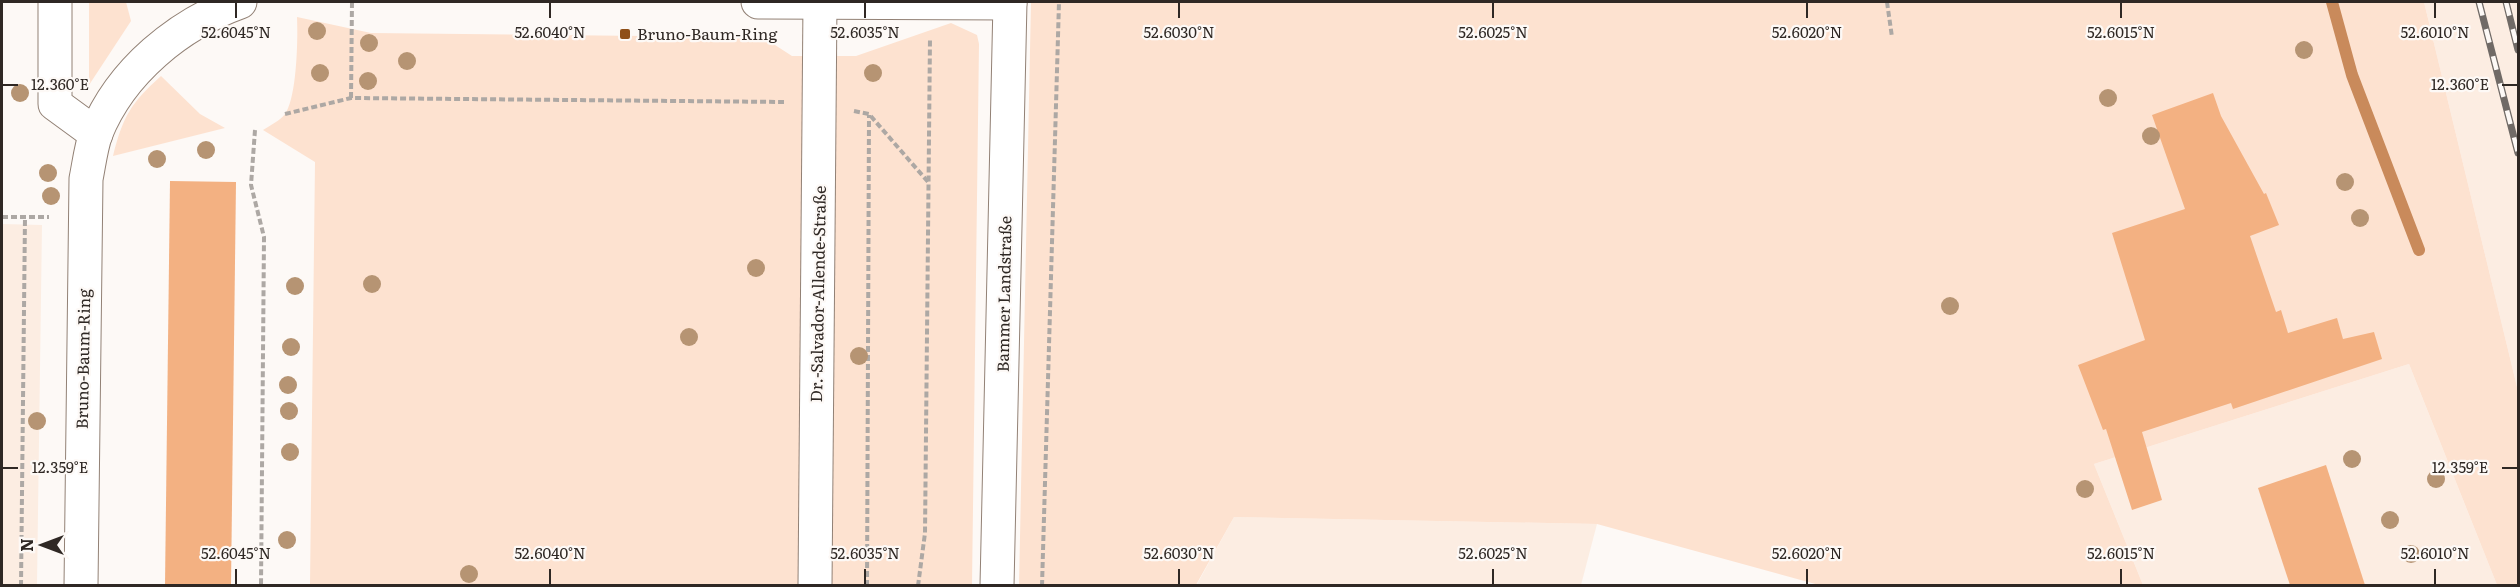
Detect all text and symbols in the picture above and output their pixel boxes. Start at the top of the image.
text: 52.6045°N [201,20,271,43]
text: 52.6040°N [514,20,586,43]
text: 52.6035°N [830,20,900,43]
text: 52.6030°N [1144,20,1214,43]
text: 52.6025°N [1458,20,1528,43]
text: 52.6020°N [1772,20,1842,43]
text: 52.6015°N [2087,20,2155,43]
text: 52.6010°N [2400,20,2470,43]
place label: Bruno-Baum-Ring [637,21,777,45]
marker: Bruno-Baum-Ring [618,27,632,41]
text: 12.360°E [31,72,89,95]
text: 12.360°E [2431,72,2489,95]
street label: Dr.-Salvador-Allende-Straße [803,185,831,403]
street label: Bammer Landstraße [990,216,1016,372]
street label: Bruno-Baum-Ring [69,289,95,429]
text: 12.359°E [32,455,88,478]
text: 12.359°E [2432,455,2488,478]
north arrow [12,515,72,575]
text: N [14,538,38,552]
text: 52.6045°N [201,541,271,564]
text: 52.6040°N [514,541,586,564]
text: 52.6035°N [830,541,900,564]
text: 52.6030°N [1144,541,1214,564]
text: 52.6025°N [1458,541,1528,564]
text: 52.6020°N [1772,541,1842,564]
text: 52.6015°N [2087,541,2155,564]
text: 52.6010°N [2400,541,2470,564]

